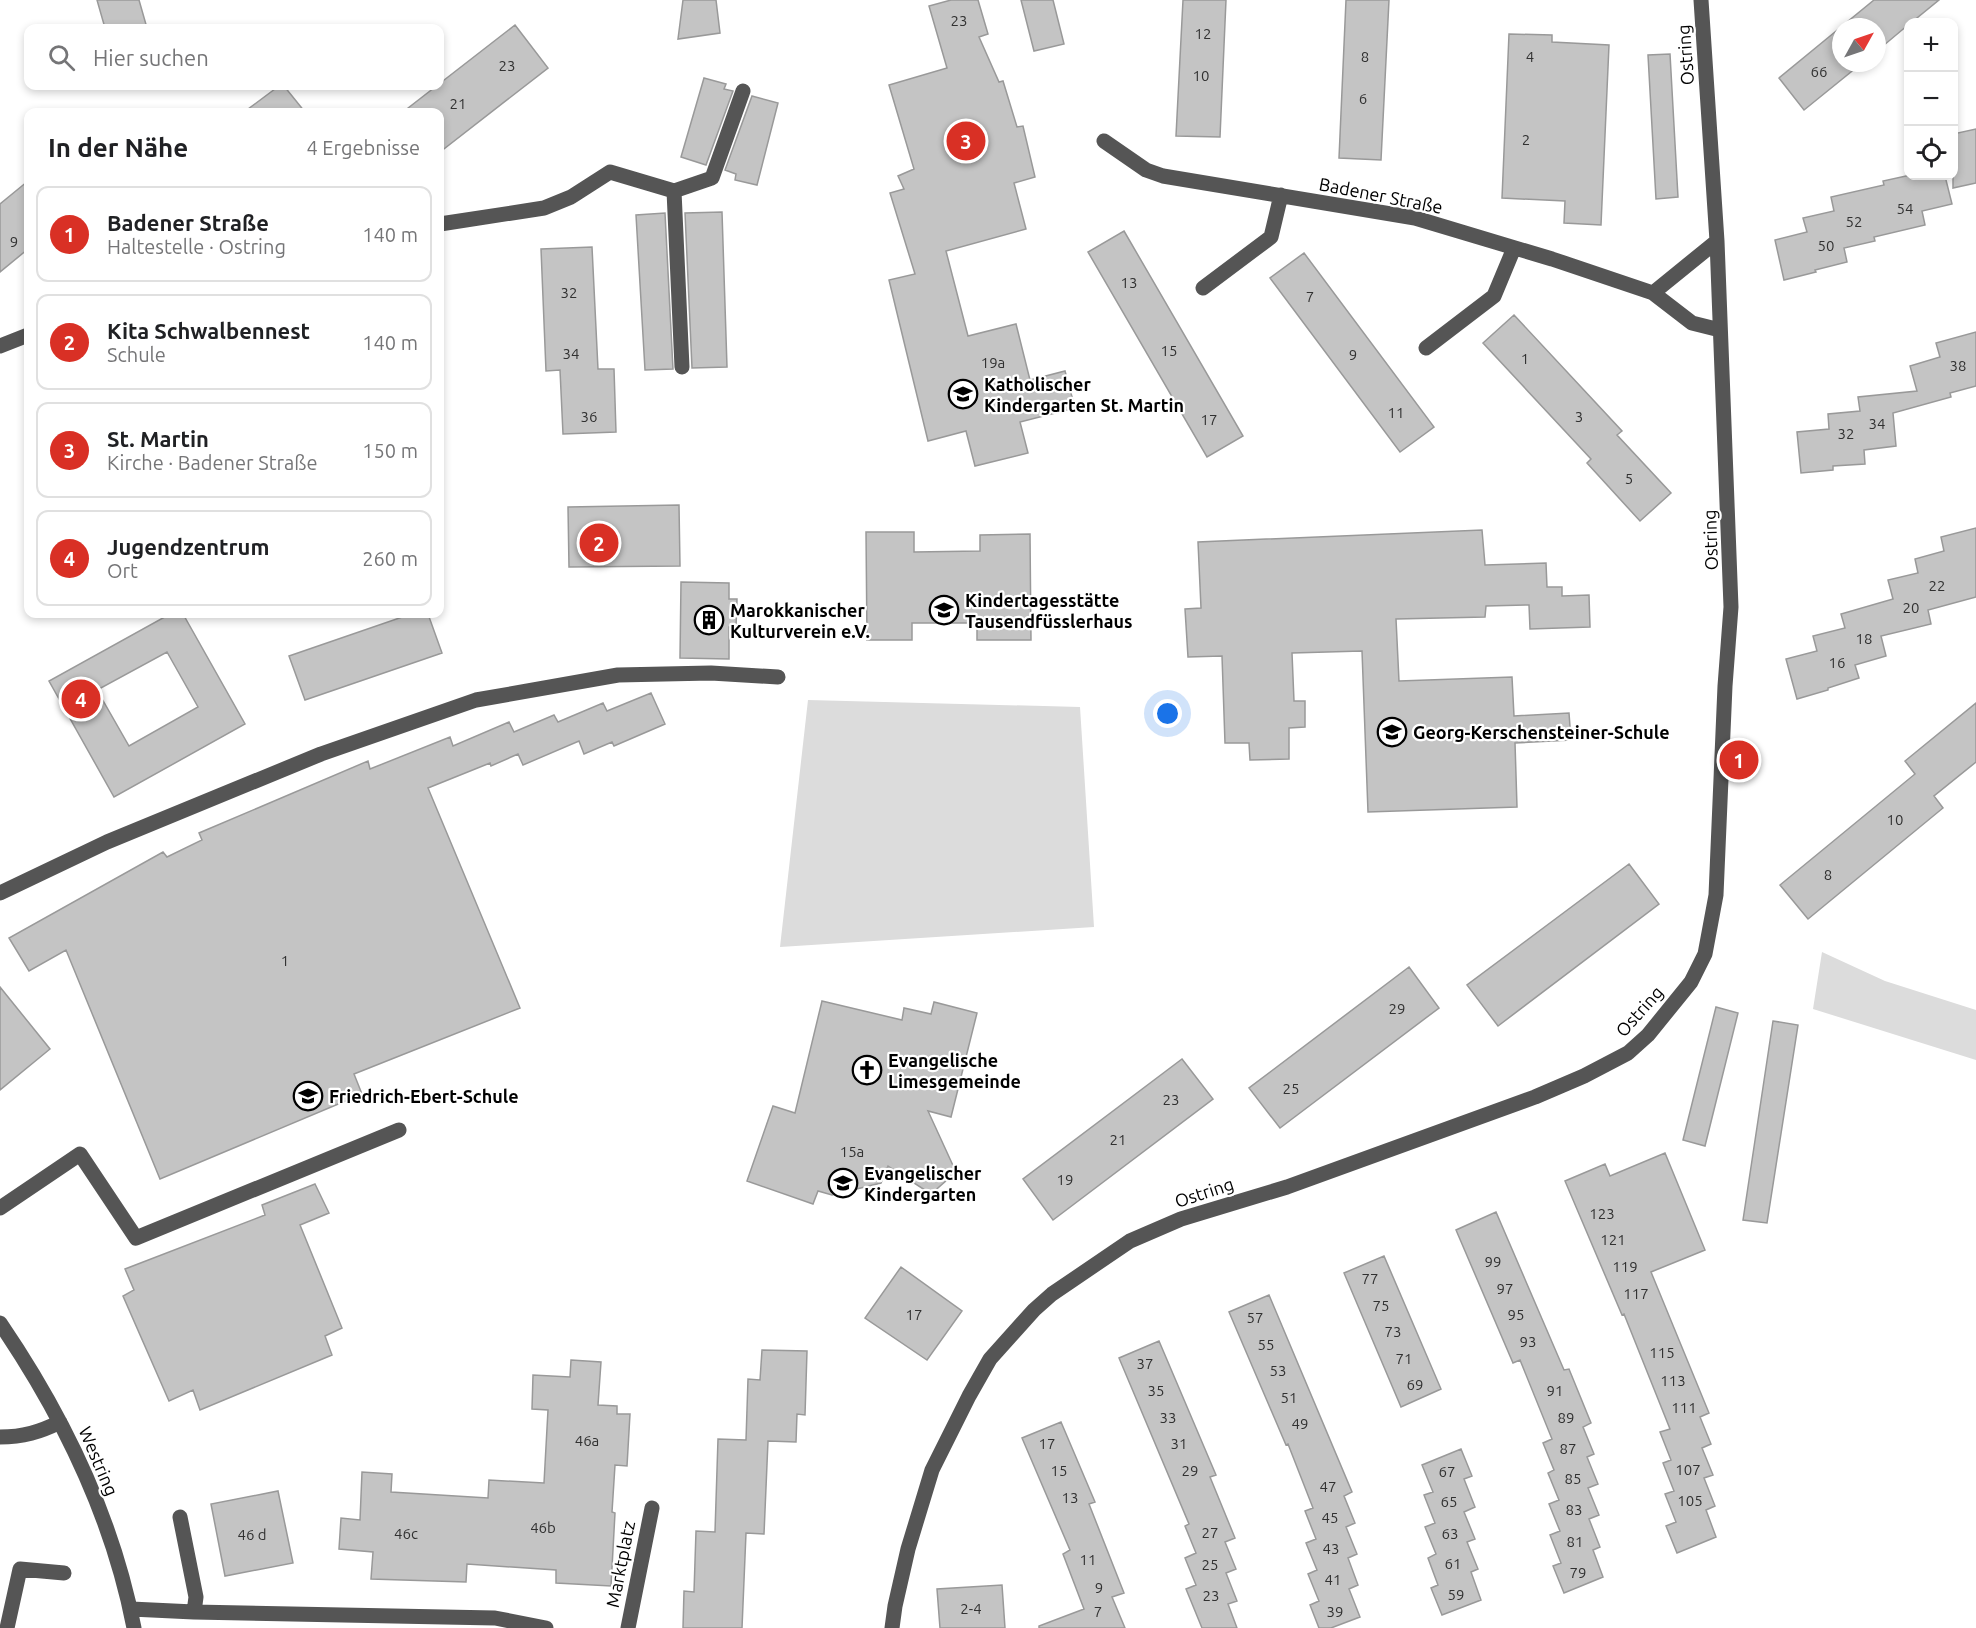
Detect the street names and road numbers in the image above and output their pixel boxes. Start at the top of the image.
street label: Ostring [1673,24,1697,86]
street label: Badener Straße [1317,173,1445,217]
street label: Ostring [1699,509,1721,571]
street label: Ostring [1611,982,1667,1040]
street label: Ostring [1172,1173,1236,1211]
street label: Westring [76,1423,122,1499]
street label: Marktplatz [602,1519,638,1609]

